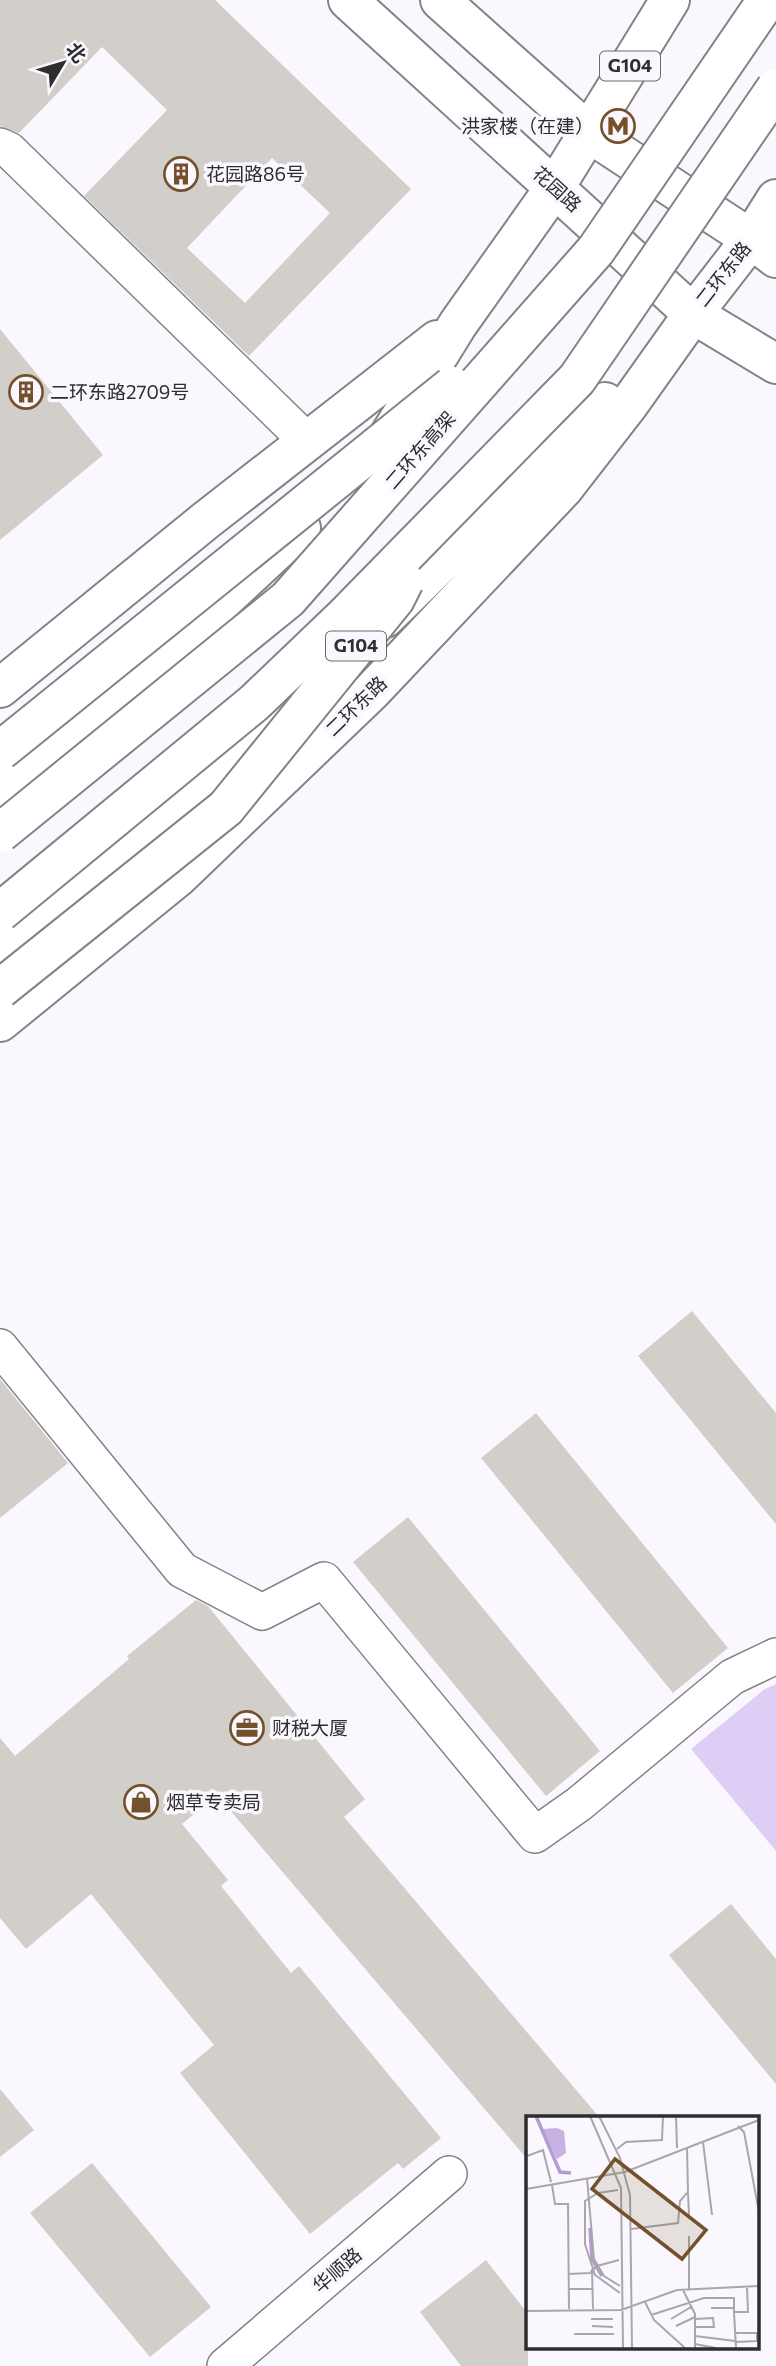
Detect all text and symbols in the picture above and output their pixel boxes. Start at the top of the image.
north arrow [28,28,98,98]
text: 北 [62,38,92,67]
road number: G104 [600,52,660,80]
metro station icon: 洪家楼（在建） [599,107,637,145]
place label: 洪家楼（在建） [461,114,594,137]
building icon: 花园路86号 [162,155,200,193]
street label: 花园路 [528,161,586,216]
place label: 花园路86号 [206,162,305,185]
street label: 二环东路 [690,237,755,311]
building icon: 二环东路2709号 [7,373,45,411]
place label: 二环东路2709号 [50,380,189,403]
street label: 二环东高架 [380,406,459,493]
road number: G104 [326,632,386,660]
street label: 二环东路 [320,671,391,740]
office icon: 财税大厦 [228,1709,266,1747]
place label: 财税大厦 [272,1716,348,1739]
shop icon: 烟草专卖局 [122,1783,160,1821]
place label: 烟草专卖局 [166,1790,261,1813]
inset map [526,2116,758,2348]
street label: 华顺路 [308,2242,366,2297]

